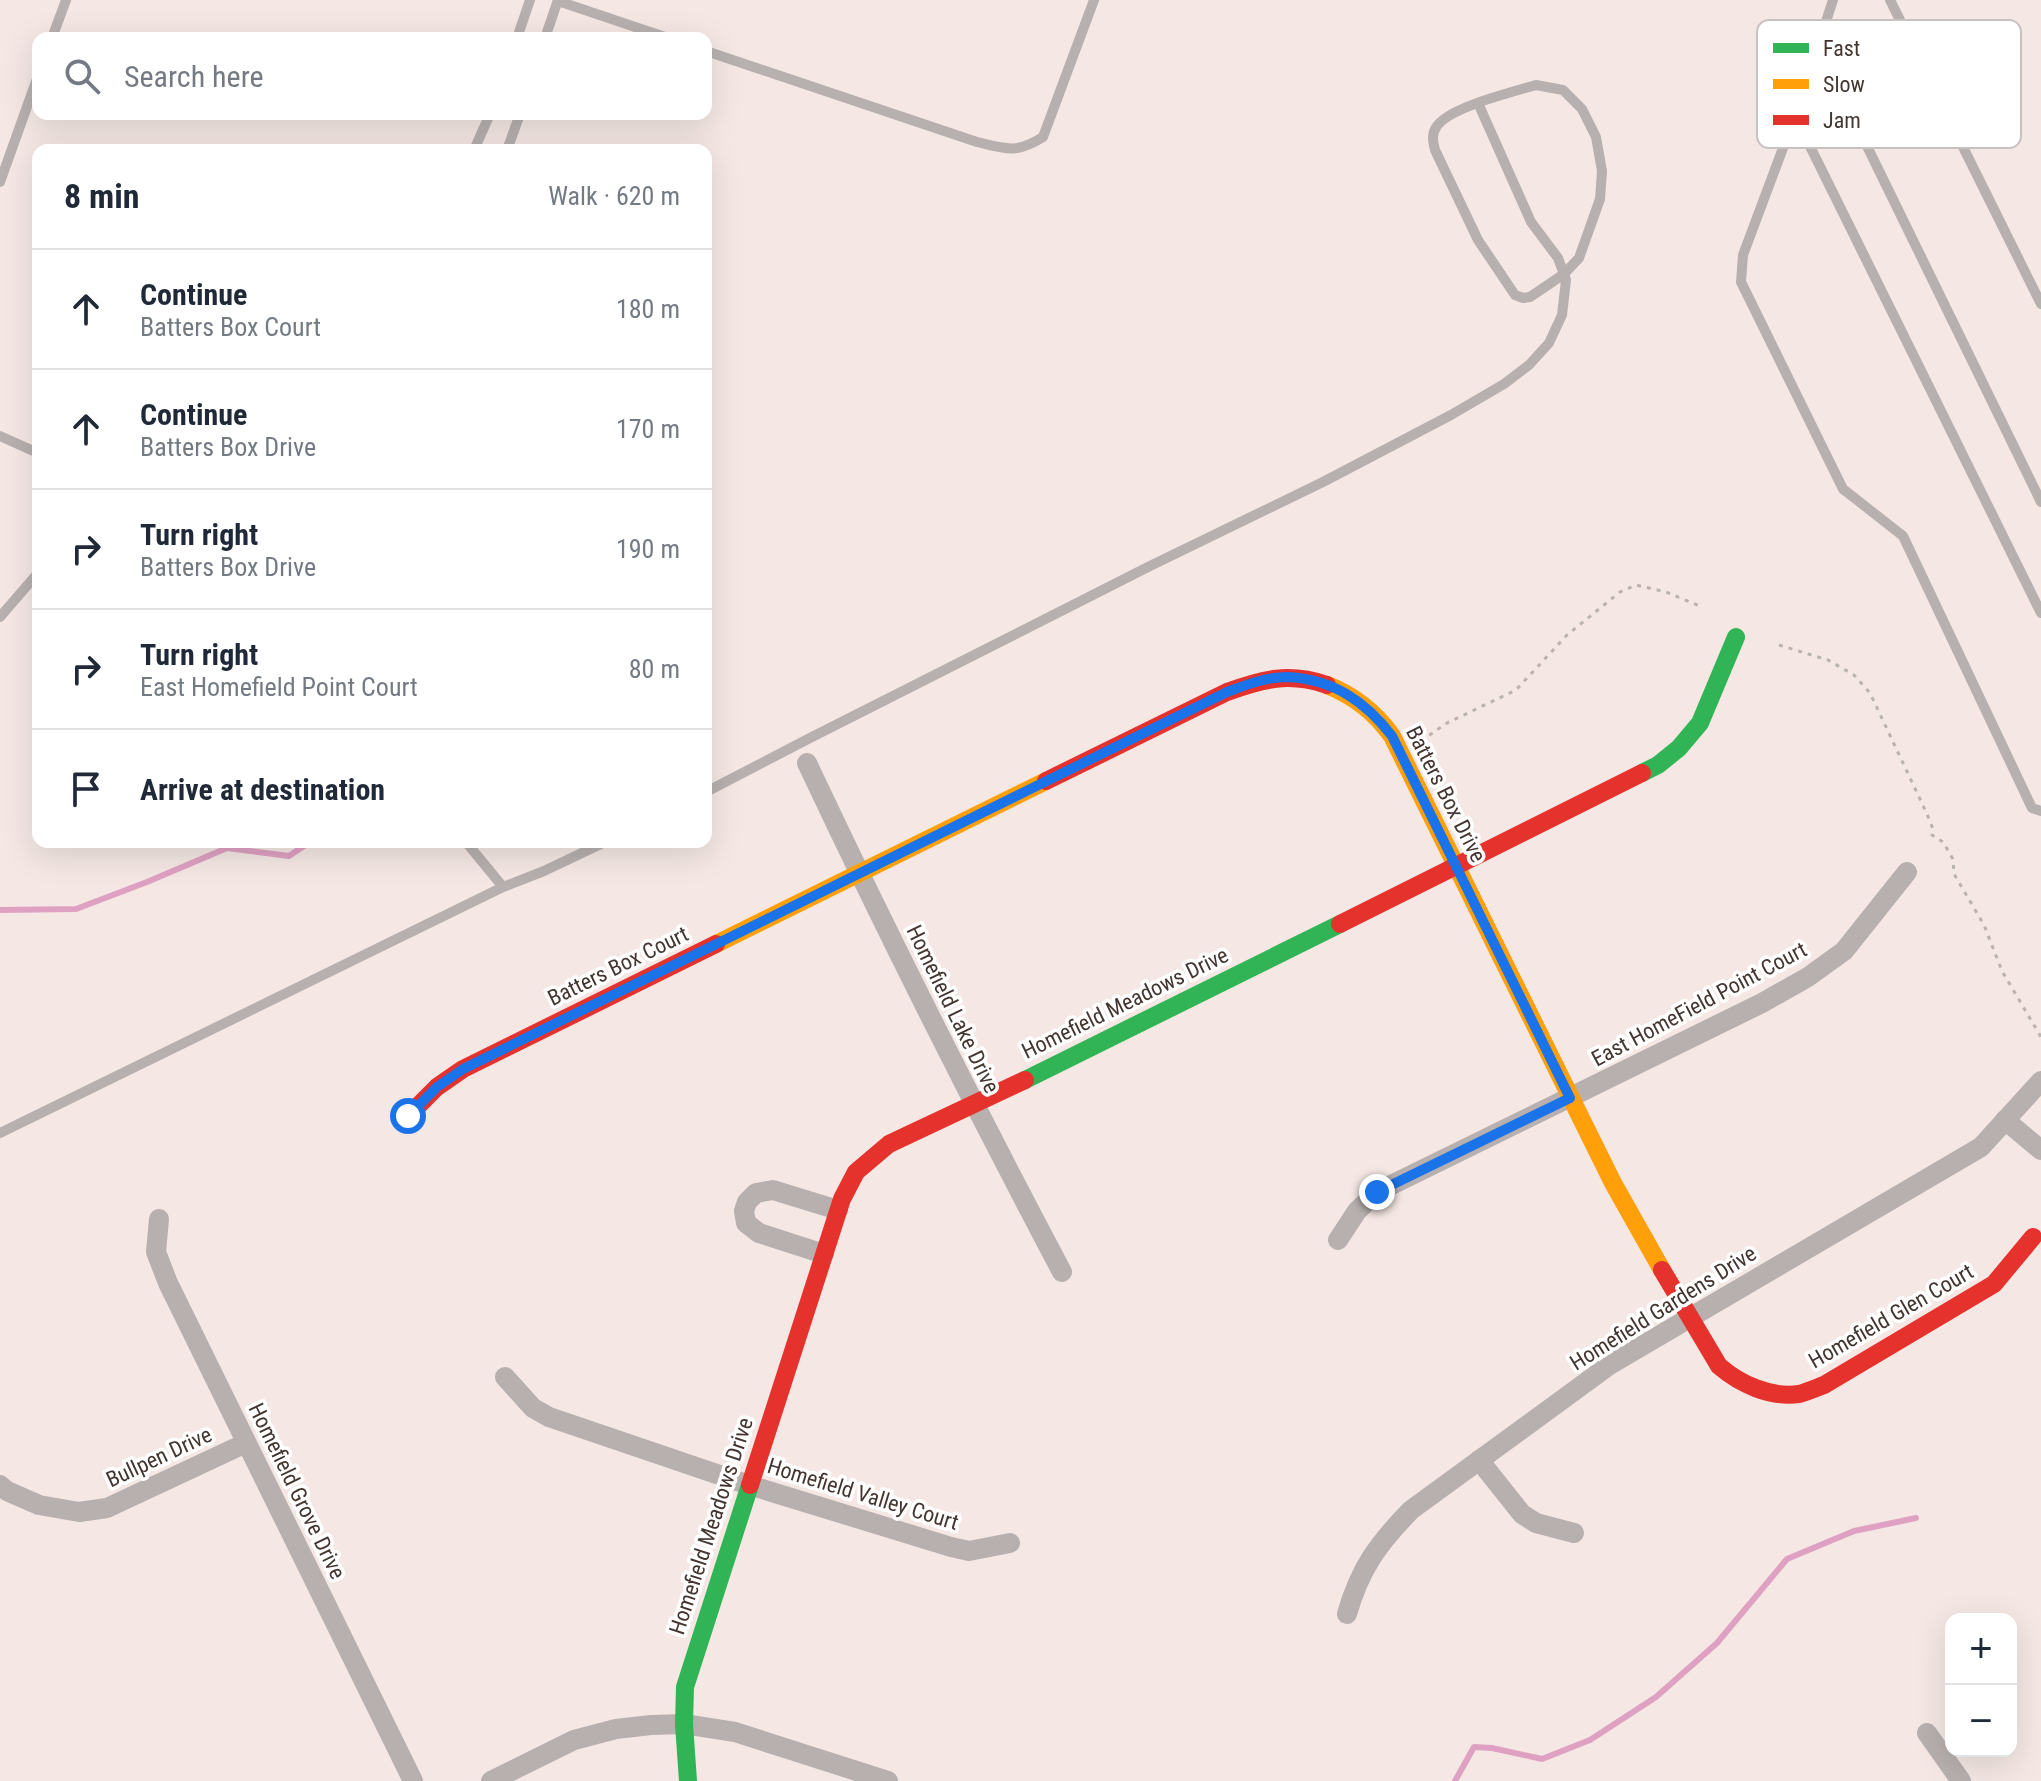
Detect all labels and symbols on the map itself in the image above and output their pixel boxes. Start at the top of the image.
legend [1757,20,2021,148]
text: Fast [1823,36,1860,61]
text: Slow [1823,72,1865,97]
text: Jam [1823,108,1861,133]
street label: Batters Box Drive [1401,722,1491,866]
street label: Batters Box Court [544,921,692,1011]
street label: Homefield Lake Drive [902,921,1004,1097]
street label: East HomeField Point Court [1587,937,1811,1071]
street label: Homefield Meadows Drive [1018,942,1232,1064]
route start [390,1098,426,1134]
route end [1359,1174,1395,1210]
street label: Homefield Gardens Drive [1565,1241,1761,1375]
street label: Homefield Glen Court [1804,1259,1978,1373]
street label: Homefield Grove Drive [244,1399,350,1583]
street label: Homefield Meadows Drive [664,1414,758,1638]
street label: Bullpen Drive [102,1422,216,1492]
street label: Homefield Valley Court [764,1453,962,1535]

